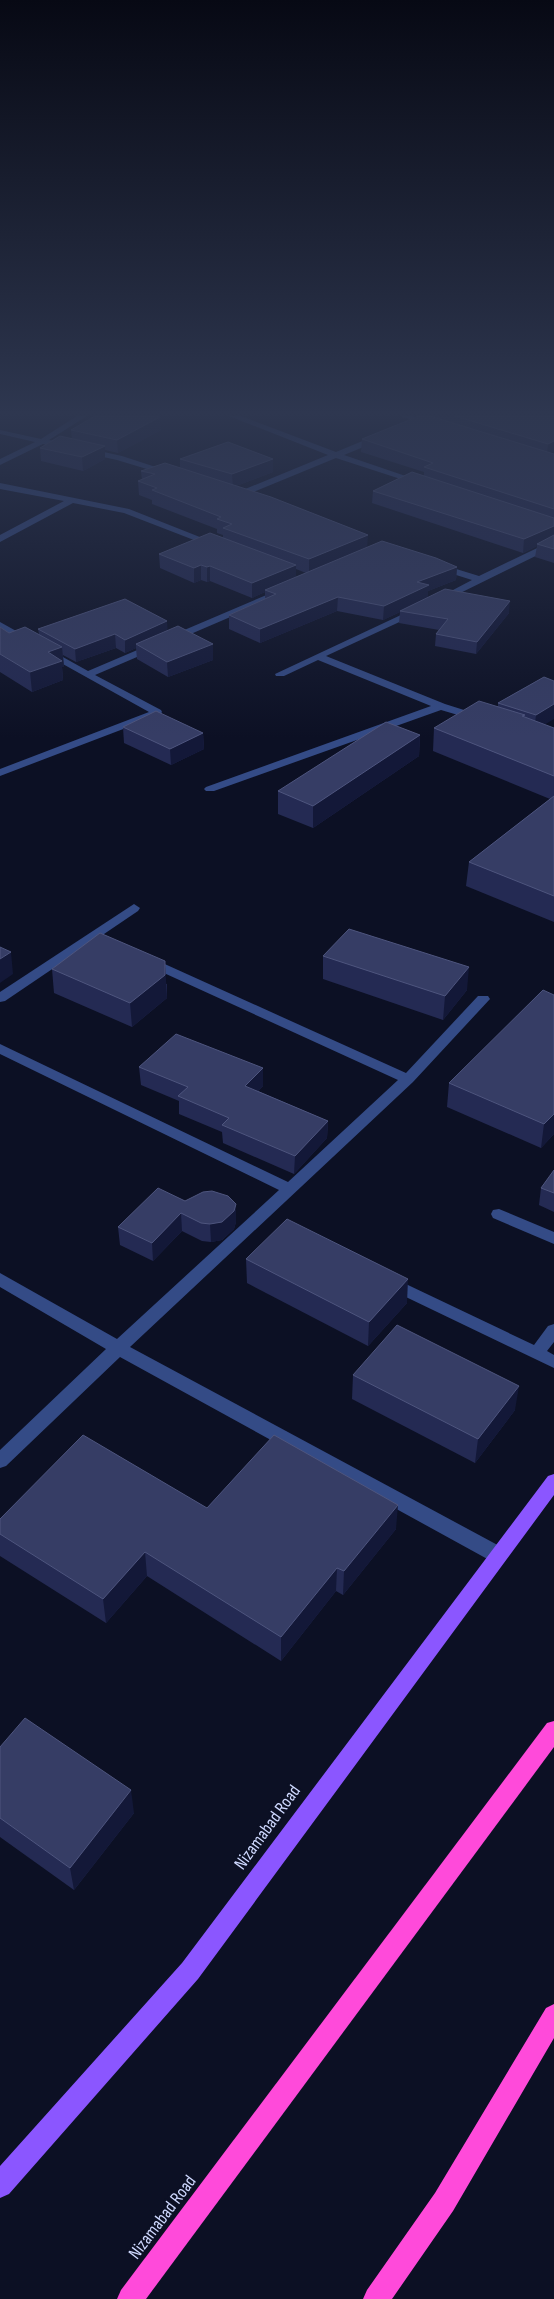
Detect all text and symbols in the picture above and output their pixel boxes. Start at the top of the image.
street label: Nizamabad Road [230,1781,305,1874]
street label: Nizamabad Road [124,2171,201,2263]

